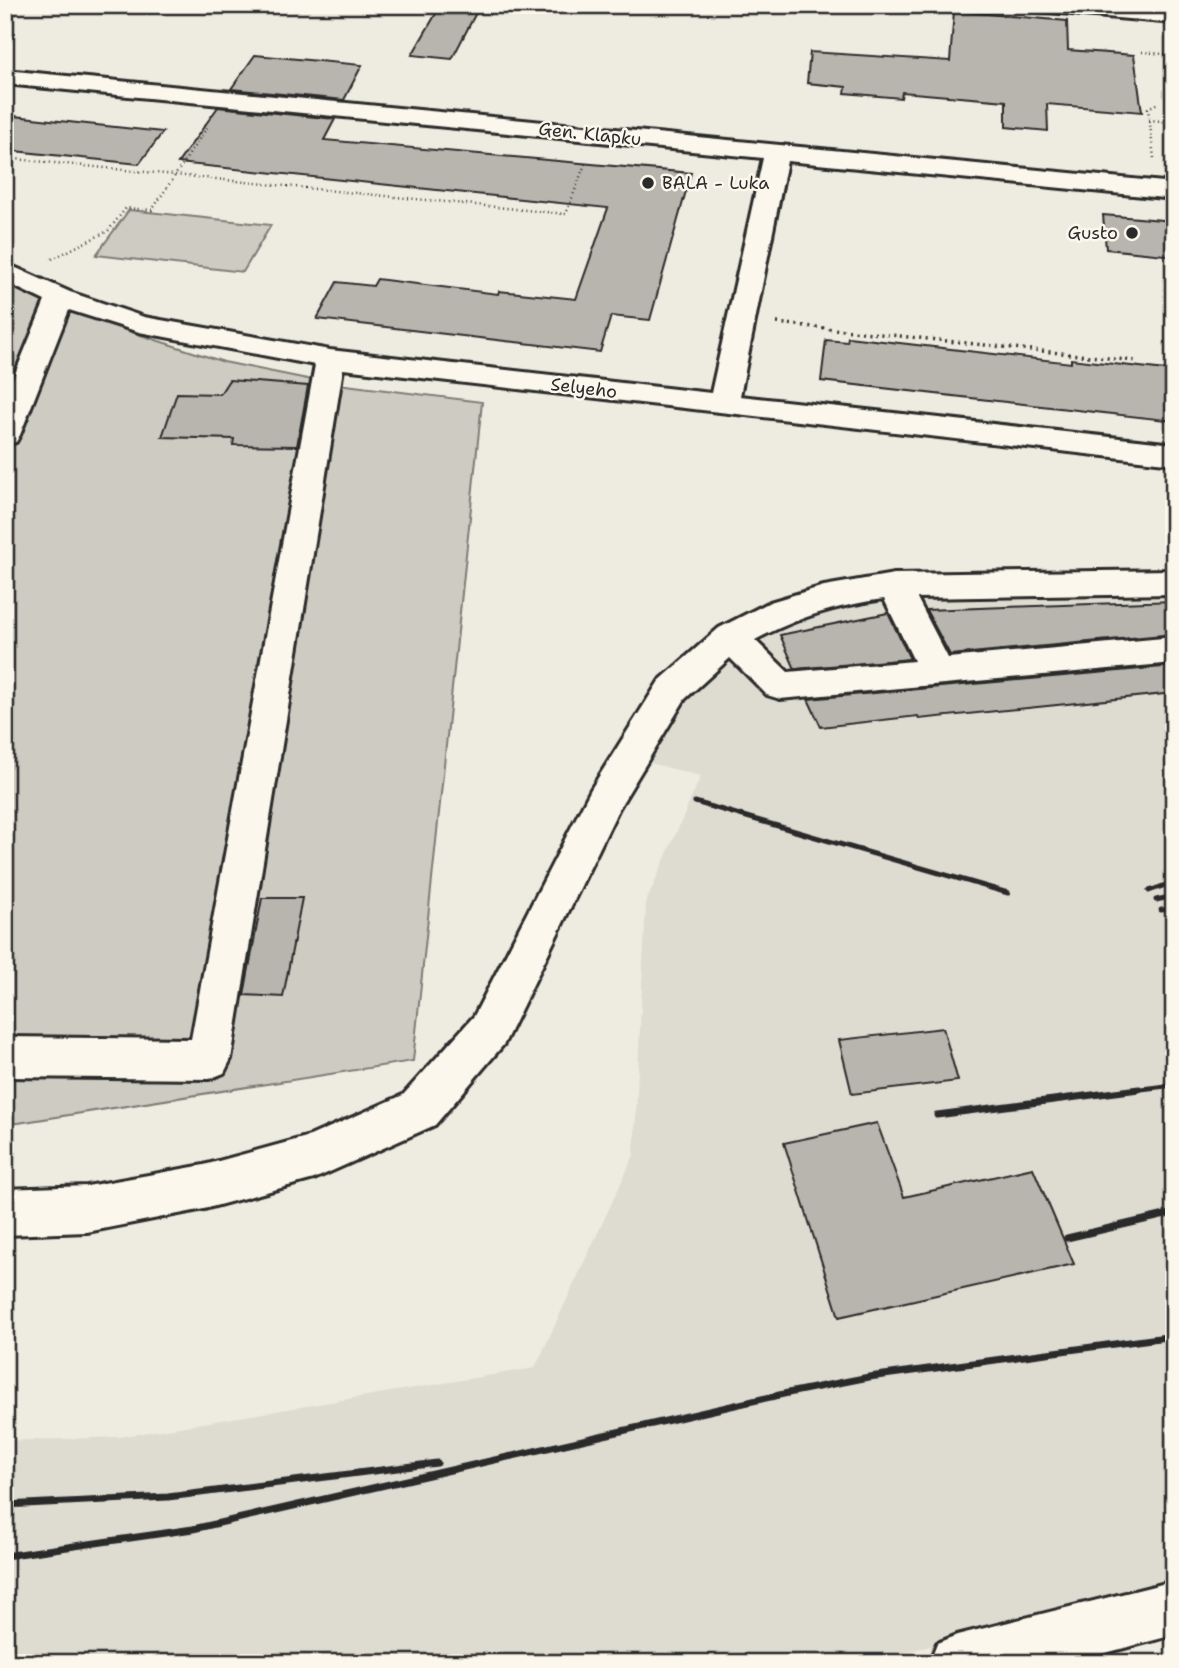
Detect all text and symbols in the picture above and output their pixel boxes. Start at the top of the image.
street label: Gen. Klapku [537,117,643,151]
place label: BALA - Luka [662,171,770,195]
marker: BALA - Luka [640,175,656,191]
place label: Gusto [1067,221,1118,245]
marker: Gusto [1124,225,1140,241]
street label: Selyeho [549,372,619,404]

